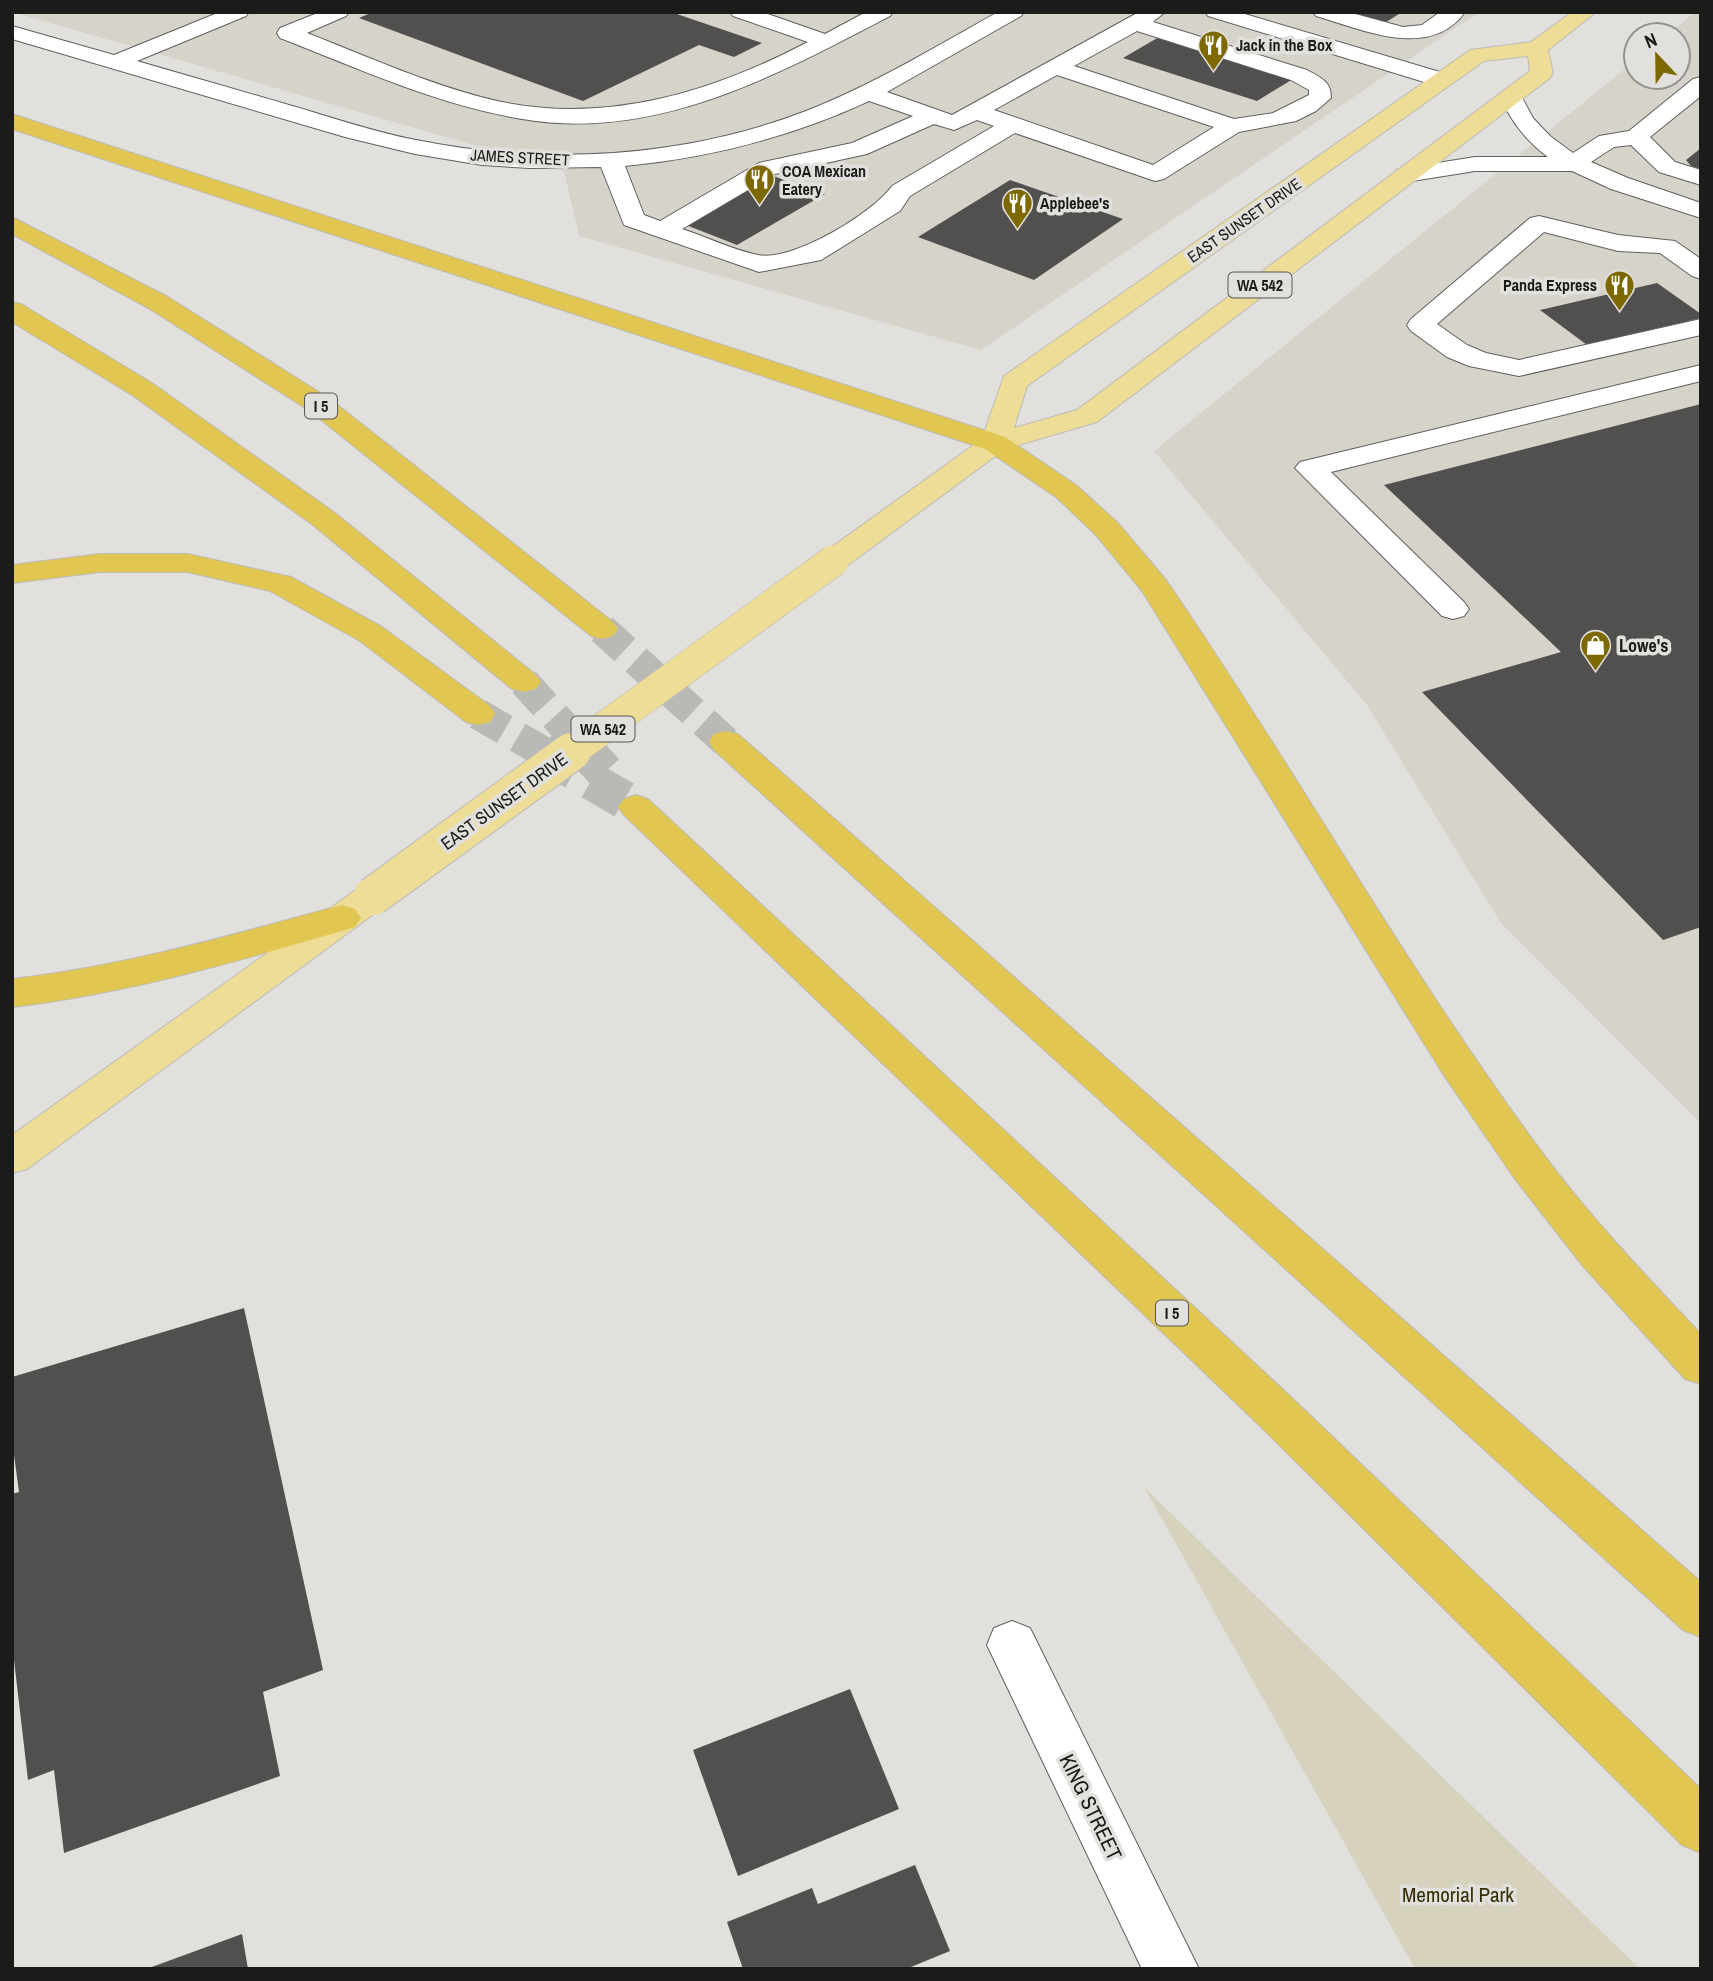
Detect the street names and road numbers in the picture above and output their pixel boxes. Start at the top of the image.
street label: JAMES STREET [470,143,570,171]
street label: EAST SUNSET DRIVE [1183,172,1305,268]
road number: WA 542 [1228,272,1292,298]
road number: I 5 [305,394,337,418]
road number: WA 542 [572,716,634,742]
street label: EAST SUNSET DRIVE [435,746,573,856]
road number: I 5 [1156,1301,1188,1326]
street label: KING STREET [1053,1749,1129,1865]

